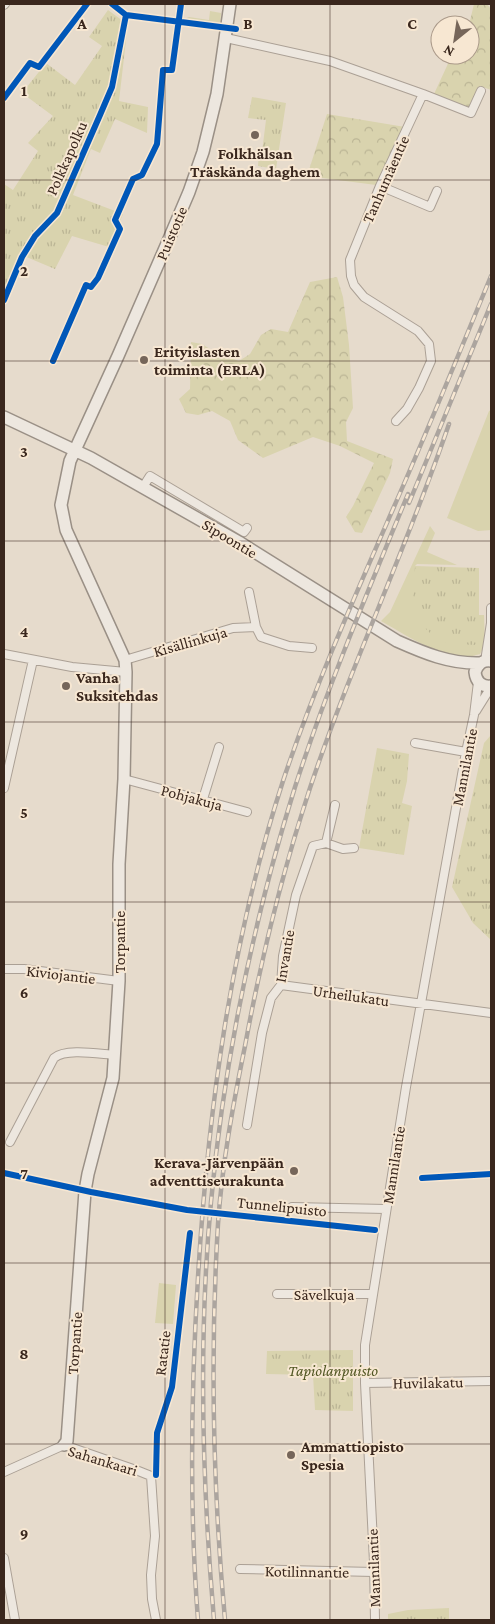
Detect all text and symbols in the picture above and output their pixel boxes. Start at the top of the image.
text: A [76,15,87,32]
text: B [243,15,253,32]
text: C [407,15,417,32]
north arrow [430,15,480,65]
text: N [440,42,457,61]
text: 1 [21,82,27,99]
street label: Polkkapolku [43,118,91,198]
marker: Folkhälsan Träskända daghem [249,129,261,141]
street label: Tanhumäentie [359,133,412,225]
place label: Folkhälsan Träskända daghem [190,145,320,180]
street label: Puistotie [153,204,190,263]
text: 2 [20,262,28,279]
place label: Erityislasten toiminta (ERLA) [154,343,266,379]
marker: Erityislasten toiminta (ERLA) [138,354,150,366]
text: 3 [20,443,28,460]
street label: Sipoontie [199,515,260,562]
text: 4 [20,623,29,640]
street label: Kisällinkuja [151,623,230,661]
place label: Vanha Suksitehdas [75,669,159,704]
marker: Vanha Suksitehdas [60,680,72,692]
street label: Mannilantie [449,727,480,807]
street label: Pohjakuja [159,781,225,815]
text: 5 [20,804,28,821]
street label: Torpantie [111,911,129,973]
street label: Invantie [272,928,297,984]
street label: Kiviojantie [25,962,96,988]
street label: Urheilukatu [312,982,391,1009]
text: 6 [20,984,28,1001]
street label: Mannilantie [379,1125,408,1205]
place label: Kerava-Järvenpään adventtiseurakunta [150,1154,284,1189]
text: 7 [20,1165,28,1182]
marker: Kerava-Järvenpään adventtiseurakunta [288,1165,300,1177]
street label: Tunnelipuisto [236,1193,328,1221]
street label: Sävelkuja [294,1286,355,1304]
street label: Torpantie [64,1311,86,1375]
street label: Ratatie [151,1330,174,1377]
text: 8 [19,1345,29,1362]
park label: Tapiolanpuisto [288,1362,378,1380]
street label: Huvilakatu [392,1373,464,1392]
place label: Ammattiopisto Spesia [300,1438,404,1473]
street label: Sahankaari [66,1442,140,1479]
marker: Ammattiopisto Spesia [285,1449,297,1461]
text: 9 [20,1525,28,1542]
street label: Mannilantie [364,1528,383,1608]
street label: Kotilinnantie [265,1562,349,1581]

